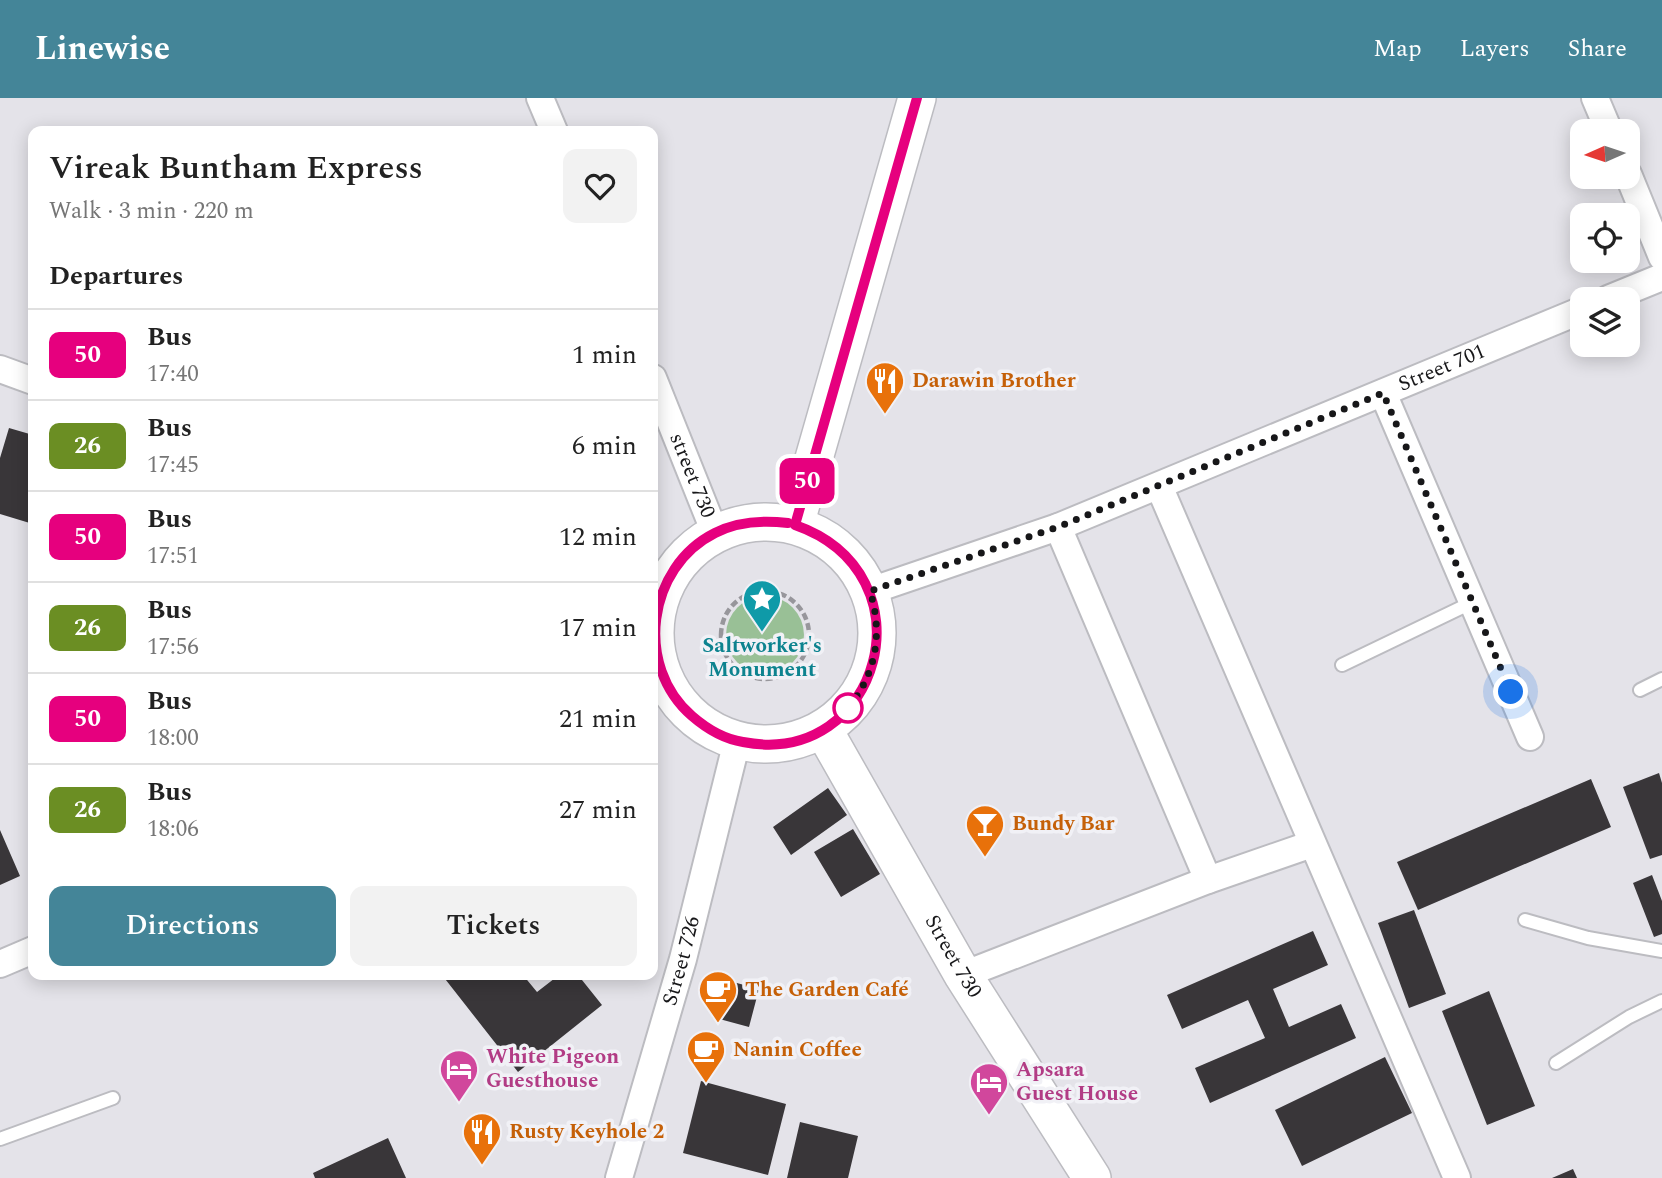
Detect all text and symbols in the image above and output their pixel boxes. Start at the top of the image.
text: Linewise [35,24,170,74]
text: Map [1373,31,1422,67]
text: Layers [1460,31,1530,67]
text: Share [1568,31,1627,67]
north arrow [1570,119,1640,189]
map controls [1570,119,1640,357]
text: Vireak Buntham Express [49,143,423,193]
button: heart [563,149,637,223]
text: Walk · 3 min · 220 m [49,194,254,229]
button: locate [1570,203,1640,273]
text: Departures [49,256,183,296]
button: layers [1570,287,1640,357]
text: Bus [147,317,192,357]
text: 1 min [572,335,637,375]
street label: Street 701 [1393,336,1490,400]
text: 50 [74,337,101,373]
text: 17:40 [147,357,199,392]
restaurant icon: Darawin Brother [864,360,906,415]
place label: Darawin Brother [912,365,1076,397]
text: Bus [147,408,192,448]
text: 6 min [572,426,637,466]
text: 26 [74,428,101,464]
street label: street 730 [661,428,723,523]
text: 17:45 [147,448,199,483]
line badge: 50 [776,458,838,504]
text: 50 [794,463,820,499]
text: Bus [147,499,192,539]
text: 12 min [559,517,637,557]
text: 50 [74,519,101,555]
text: 17:51 [147,539,199,574]
place icon: Saltworker's Monument [741,578,783,633]
text: Bus [147,590,192,630]
text: 17 min [559,608,637,648]
text: 26 [74,610,101,646]
text: 17:56 [147,630,199,665]
place label: Saltworker's Monument [702,630,822,686]
your location [1493,674,1528,709]
text: Bus [147,681,192,721]
unlabelled marker [833,693,863,723]
text: 21 min [559,699,637,739]
text: 50 [74,701,101,737]
text: 18:00 [147,721,199,756]
text: Bus [147,772,192,812]
text: 27 min [559,790,637,830]
text: 26 [74,792,101,828]
bar icon: Bundy Bar [964,803,1006,858]
place label: Bundy Bar [1012,808,1115,840]
text: 18:06 [147,812,199,847]
button: Directions [49,886,336,966]
button: Tickets [350,886,637,966]
street label: Street 730 [916,909,990,1005]
street label: Street 726 [654,913,709,1010]
cafe icon: The Garden Café [697,969,739,1024]
place label: The Garden Café [745,974,909,1006]
cafe icon: Nanin Coffee [685,1029,727,1084]
place label: Nanin Coffee [733,1034,862,1066]
place label: White Pigeon Guesthouse [486,1041,619,1097]
hotel icon: White Pigeon Guesthouse [438,1048,480,1103]
place label: Apsara Guest House [1016,1054,1138,1110]
hotel icon: Apsara Guest House [968,1061,1010,1116]
restaurant icon: Rusty Keyhole 2 [461,1111,503,1166]
place label: Rusty Keyhole 2 [509,1116,664,1148]

